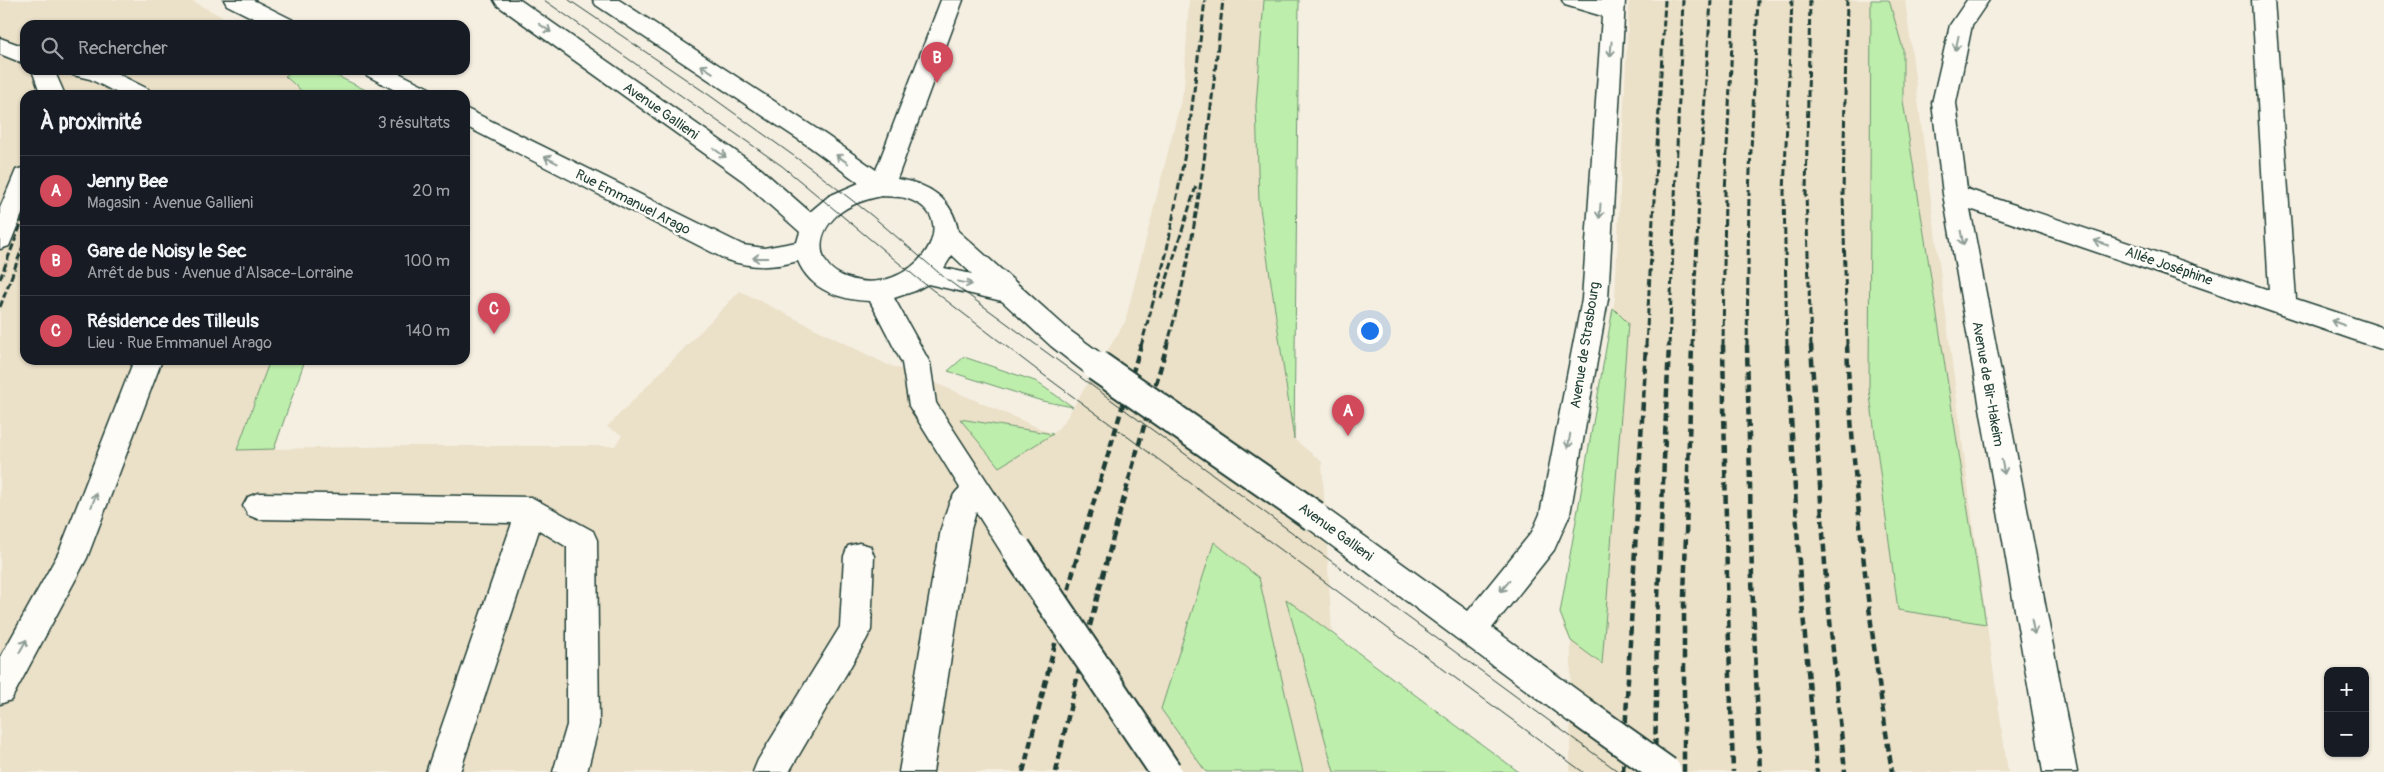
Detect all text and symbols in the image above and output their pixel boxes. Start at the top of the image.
search box [20,20,470,75]
one-way arrow [538,23,552,33]
icon: search [38,34,66,62]
one-way arrow [1952,35,1962,51]
text: Rechercher [78,36,168,60]
one-way arrow [1606,40,1615,56]
pin: B [921,42,953,83]
one-way arrow [700,64,714,74]
street label: Avenue Gallieni [620,79,702,144]
text: À proximité [40,109,143,136]
text: 3 résultats [378,113,450,133]
one-way arrow [713,148,727,158]
one-way arrow [836,153,849,164]
one-way arrow [544,155,559,164]
street label: Rue Emmanuel Arago [573,166,694,239]
text: Jenny Bee [87,169,168,193]
text: A [51,181,61,201]
text: 20 m [412,181,450,201]
text: Magasin · Avenue Gallieni [87,193,253,213]
one-way arrow [1596,203,1605,219]
one-way arrow [1958,230,1968,246]
one-way arrow [2093,238,2109,248]
text: Gare de Noisy le Sec [87,239,247,263]
street label: Allée Joséphine [2123,243,2215,289]
text: B [51,251,61,271]
text: 100 m [404,251,450,271]
one-way arrow [753,253,769,263]
text: Arrêt de bus · Avenue d'Alsace-Lorraine [87,263,353,283]
one-way arrow [957,278,973,288]
street label: Avenue de Strasbourg [1567,280,1603,410]
pin: C [478,293,510,334]
text: Résidence des Tilleuls [87,309,259,333]
your location [1357,318,1383,344]
one-way arrow [2331,318,2346,327]
street label: Avenue de Bir-Hakeim [1969,320,2007,448]
text: C [51,321,61,341]
text: 140 m [406,321,450,341]
text: Lieu · Rue Emmanuel Arago [87,333,272,353]
pin: A [1332,395,1364,436]
one-way arrow [1563,432,1573,448]
one-way arrow [1999,459,2009,475]
one-way arrow [90,493,99,508]
street label: Avenue Gallieni [1295,499,1377,565]
one-way arrow [1500,579,1511,592]
one-way arrow [2029,618,2039,634]
one-way arrow [19,639,29,653]
map controls [2324,667,2369,757]
button: + [2324,667,2369,712]
button: − [2324,712,2369,757]

